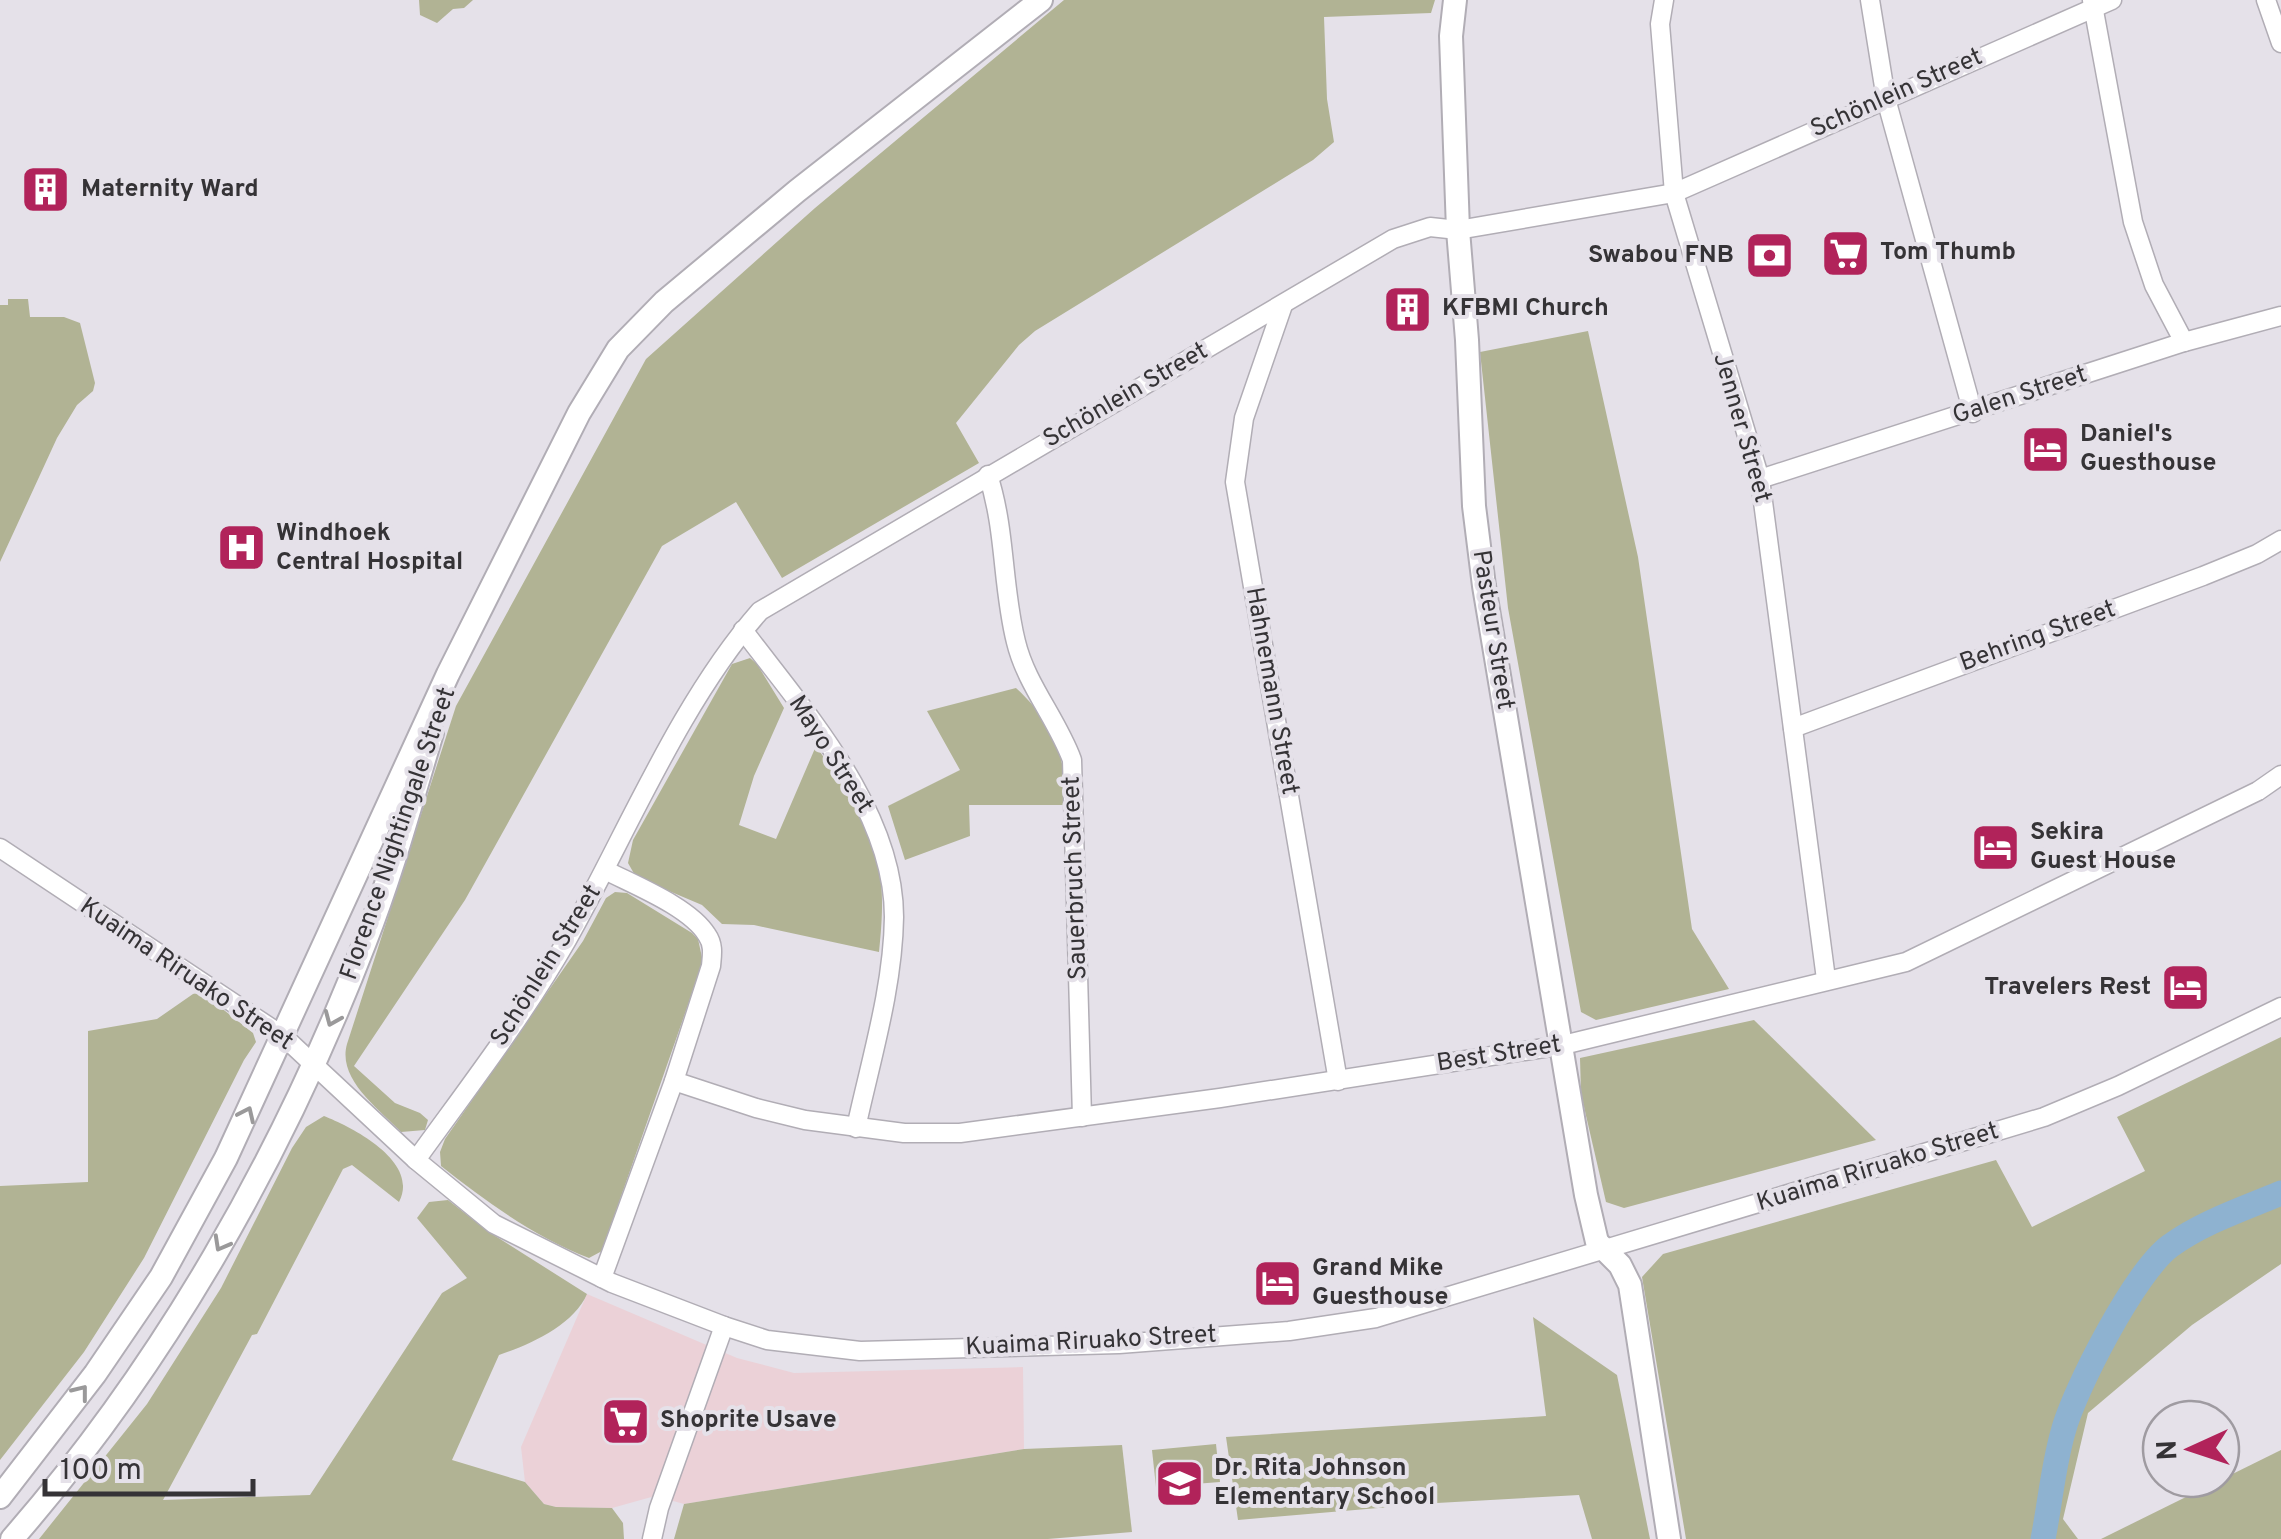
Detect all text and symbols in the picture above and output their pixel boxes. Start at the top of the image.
street label: Schönlein Street [1806,42,1988,146]
building icon: Maternity Ward [20,164,72,216]
place label: Maternity Ward [81,174,259,206]
supermarket icon: Tom Thumb [1819,227,1871,279]
bank icon: Swabou FNB [1743,230,1795,282]
place label: Tom Thumb [1880,237,2016,269]
place label: Swabou FNB [1588,240,1734,272]
building icon: KFBMI Church [1381,283,1433,335]
place label: KFBMI Church [1442,293,1609,325]
street label: Schönlein Street [1038,336,1214,456]
street label: Jenner Street [1704,349,1778,507]
street label: Galen Street [1949,359,2091,433]
place label: Daniel's Guesthouse [2080,419,2216,480]
hotel icon: Daniel's Guesthouse [2019,423,2071,475]
place label: Windhoek Central Hospital [276,518,463,579]
hospital icon: Windhoek Central Hospital [215,522,267,574]
street label: Pasteur Street [1464,548,1520,712]
street label: Hahnemann Street [1237,585,1305,797]
street label: Behring Street [1956,594,2120,680]
street label: Florence Nightingale Street [334,683,464,985]
street label: Mayo Street [780,690,880,820]
street label: Sauerbruch Street [1056,775,1096,981]
place label: Sekira Guest House [2030,817,2176,878]
hotel icon: Sekira Guest House [1969,821,2021,873]
street label: Schönlein Street [484,879,610,1053]
street label: Kuaima Riruako Street [73,891,299,1059]
hotel icon: Travelers Rest [2160,962,2212,1014]
place label: Travelers Rest [1984,972,2151,1004]
one-way arrow [324,1009,344,1027]
street label: Best Street [1435,1029,1563,1081]
one-way arrow [234,1106,254,1124]
street label: Kuaima Riruako Street [1753,1116,2003,1220]
one-way arrow [214,1234,233,1252]
place label: Grand Mike Guesthouse [1312,1253,1448,1314]
hotel icon: Grand Mike Guesthouse [1251,1257,1303,1309]
street label: Kuaima Riruako Street [965,1319,1217,1365]
one-way arrow [69,1386,87,1404]
supermarket icon: Shoprite Usave [599,1395,651,1447]
north arrow [2141,1399,2241,1499]
place label: Shoprite Usave [660,1405,837,1437]
scale bar [45,1434,252,1496]
text: N [2151,1439,2188,1461]
text: 100 m [60,1453,142,1490]
place label: Dr. Rita Johnson Elementary School [1214,1453,1435,1514]
school or university icon: Dr. Rita Johnson Elementary School [1153,1457,1205,1509]

